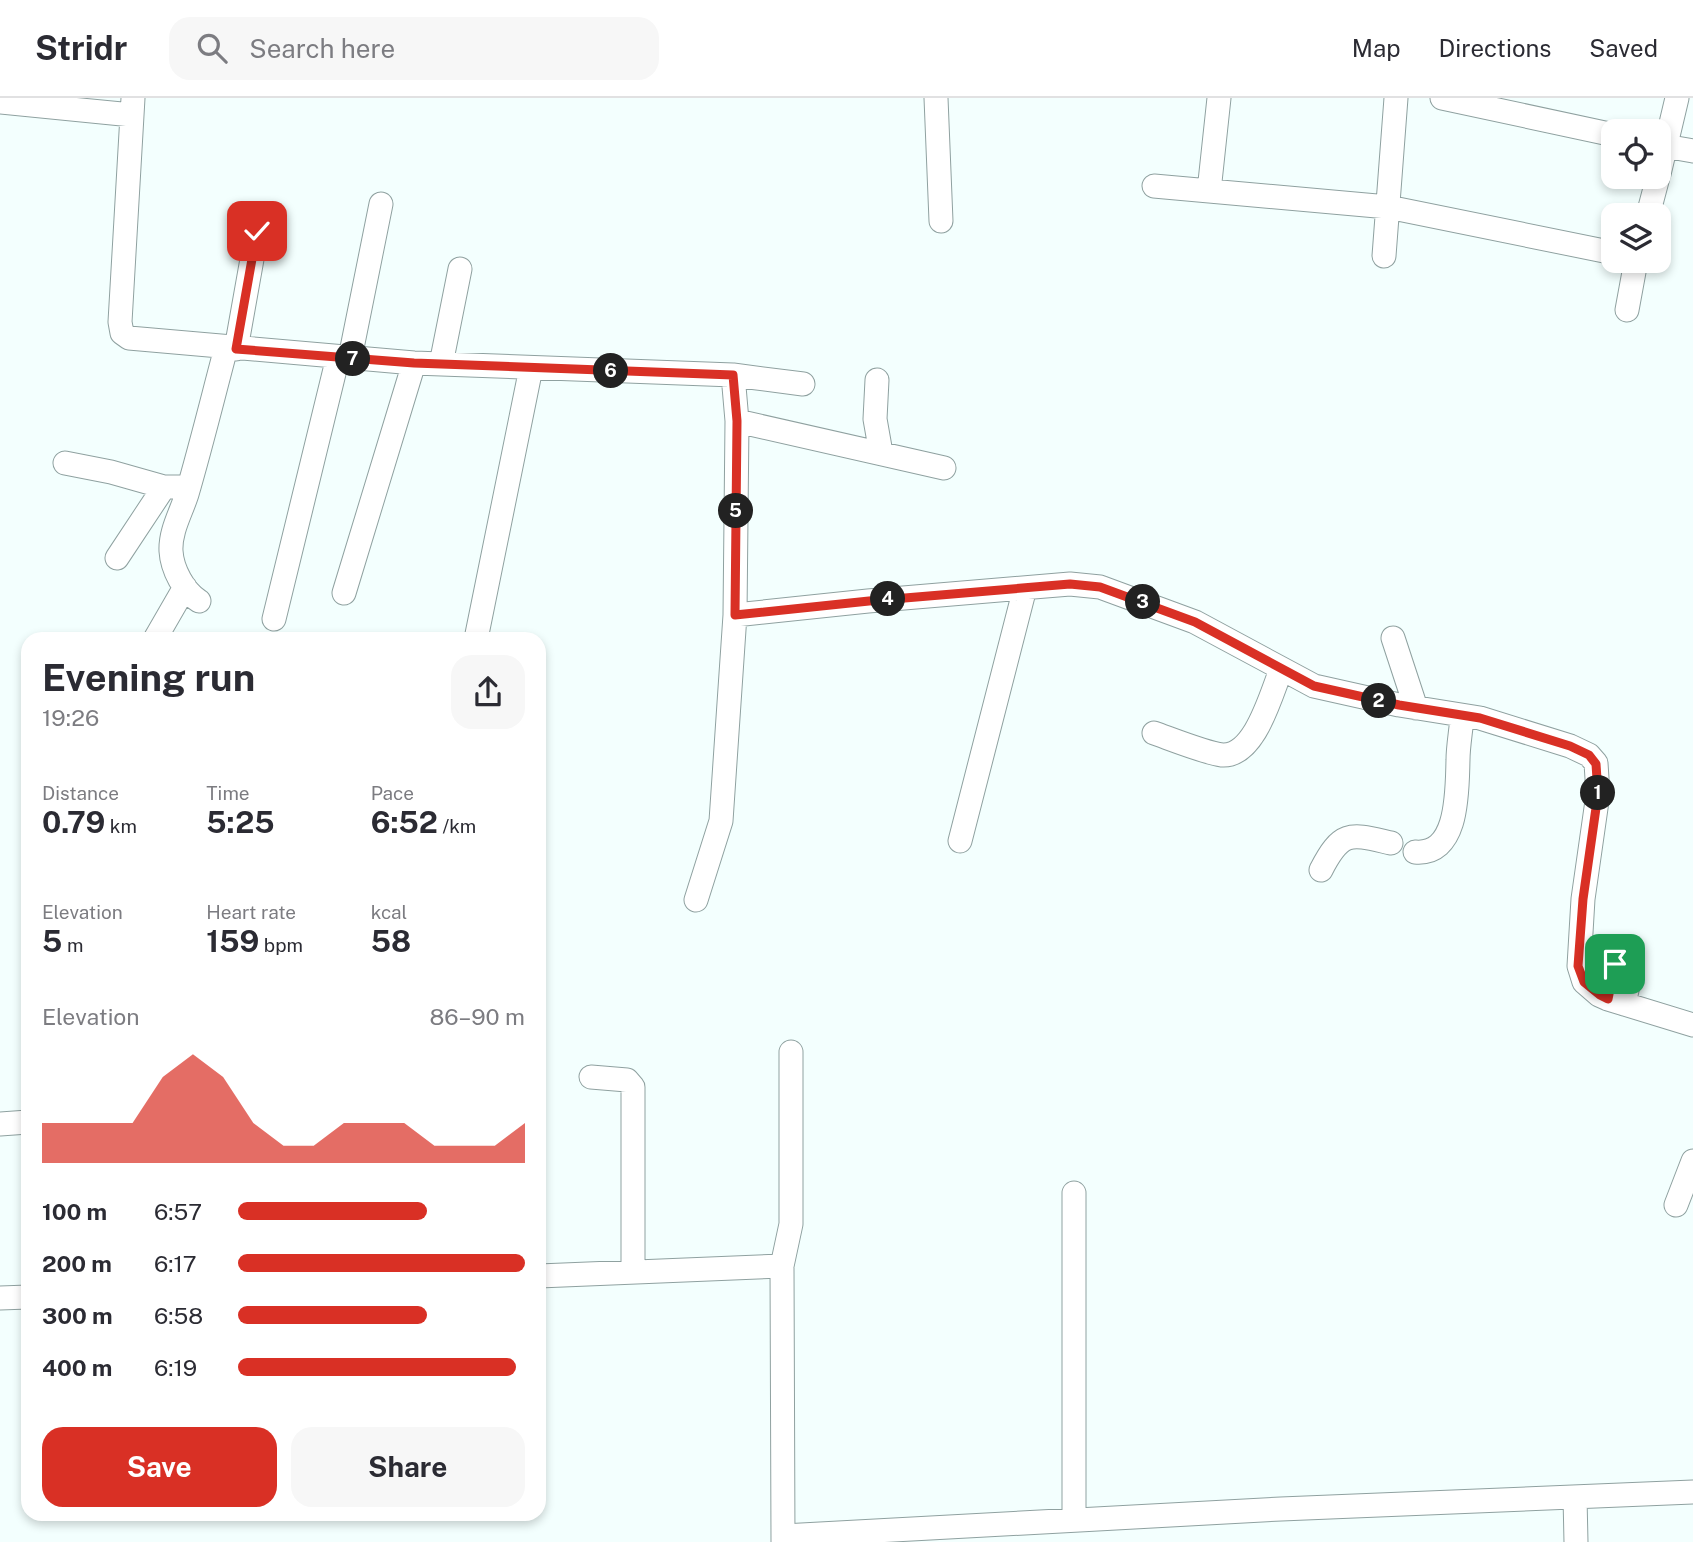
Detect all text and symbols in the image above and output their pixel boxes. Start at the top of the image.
search box [169,17,659,80]
text: Stridr [35,29,127,67]
icon: search [193,29,231,67]
text: Search here [249,33,395,64]
text: Map [1352,34,1401,62]
text: Directions [1439,34,1551,62]
text: Saved [1589,34,1658,62]
map controls [1601,119,1671,273]
button: locate [1601,119,1671,189]
pin [227,201,287,261]
button: layers [1601,203,1671,273]
icon: check [238,212,276,250]
pin: 7 [336,342,370,376]
text: 7 [347,347,358,369]
pin: 6 [594,354,628,388]
text: 6 [604,359,617,381]
pin: 5 [718,494,754,528]
text: 5 [729,499,742,521]
pin: 4 [870,582,906,616]
pin: 3 [1126,584,1160,620]
text: 4 [881,587,894,609]
text: 3 [1136,590,1149,612]
text: Evening run [42,655,255,700]
button: share [451,655,525,729]
pin: 2 [1362,684,1396,718]
text: 2 [1372,689,1385,711]
text: 19:26 [42,704,99,731]
pin: 1 [1580,776,1616,810]
text: 1 [1593,781,1602,803]
text: Distance [42,782,119,804]
text: Time [206,782,250,804]
text: Pace [371,782,414,804]
text: 0.79 [42,804,105,840]
text: 5:25 [206,804,275,840]
text: 6:52 [371,804,438,840]
text: km [105,815,137,837]
text: /km [438,815,476,837]
text: Elevation [42,901,123,923]
text: Heart rate [206,901,296,923]
text: kcal [371,901,407,923]
text: 5 [42,923,62,959]
text: 159 [206,923,259,959]
text: 58 [371,923,411,959]
text: m [62,934,83,956]
text: bpm [259,934,303,956]
pin [1585,934,1645,994]
icon: arrive [1596,945,1634,983]
text: Elevation [42,1003,140,1030]
text: 86–90 m [429,1003,525,1030]
text: 100 m [42,1198,107,1225]
text: 6:57 [154,1198,202,1225]
text: 200 m [42,1250,112,1277]
text: 6:17 [154,1250,197,1277]
text: 300 m [42,1302,113,1329]
text: 6:58 [154,1302,203,1329]
text: 400 m [42,1354,112,1381]
text: 6:19 [154,1354,197,1381]
button: Save [42,1427,277,1507]
button: Share [291,1427,525,1507]

